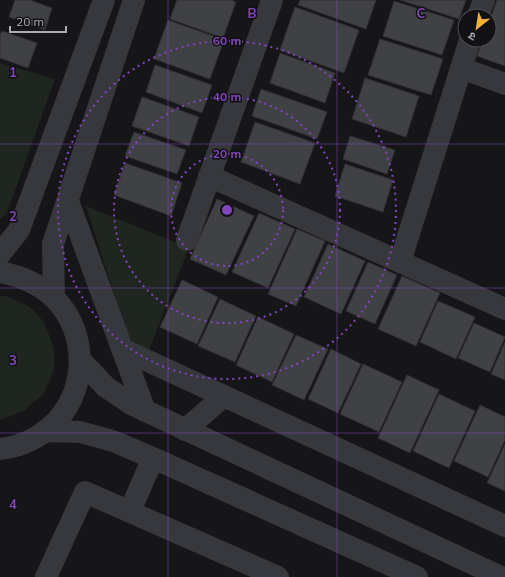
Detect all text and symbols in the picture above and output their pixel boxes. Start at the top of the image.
text: B [248,5,257,21]
text: C [417,5,426,21]
scale bar [10,8,66,34]
north arrow [457,8,497,48]
text: 20 m [16,14,44,29]
text: उ [465,29,478,44]
text: 60 m [213,33,241,48]
text: 1 [9,64,17,80]
text: 40 m [213,89,241,104]
text: 20 m [213,146,241,161]
centre of rings [220,203,234,217]
text: 2 [9,208,17,224]
text: 3 [9,352,17,368]
text: 4 [9,496,17,512]

